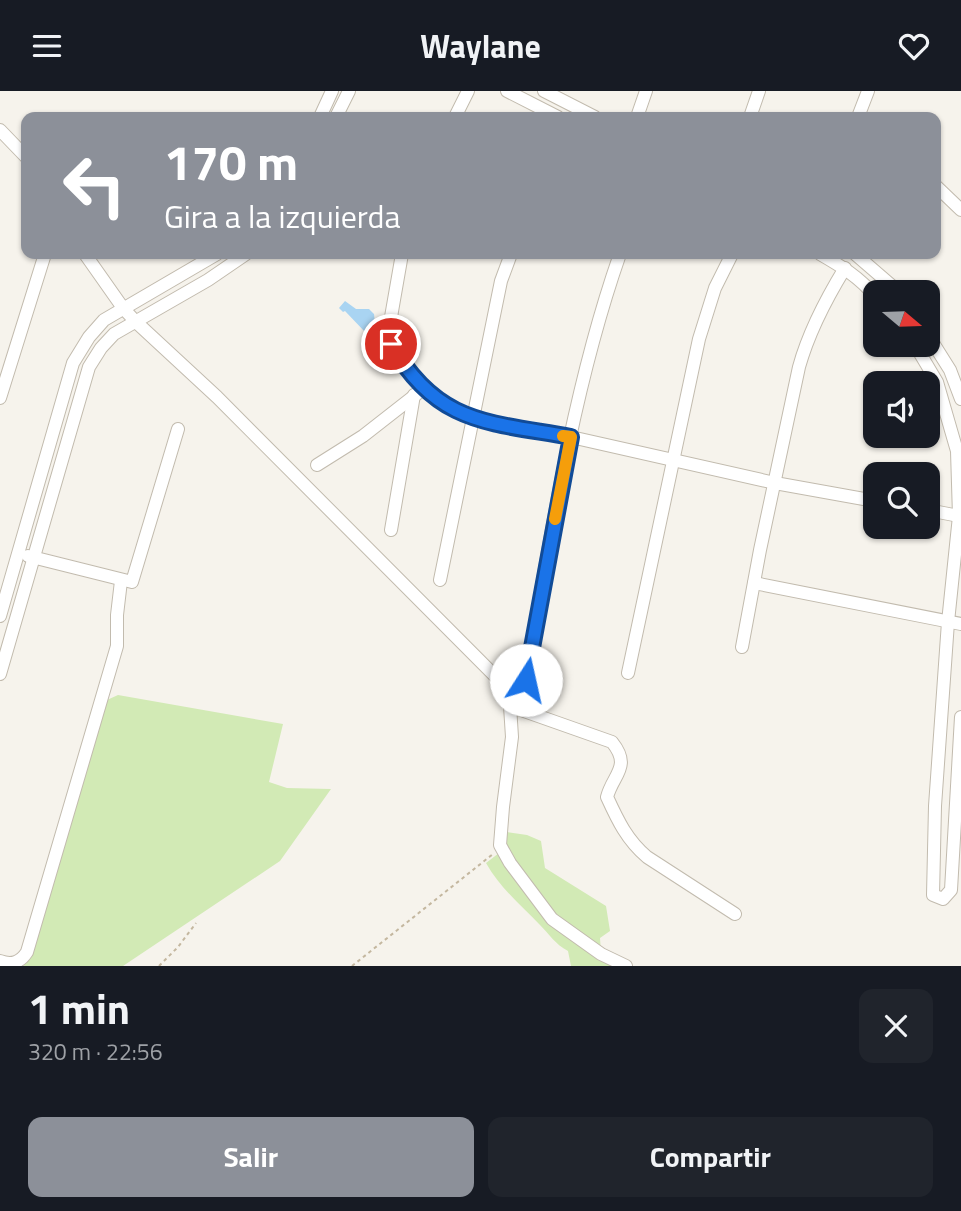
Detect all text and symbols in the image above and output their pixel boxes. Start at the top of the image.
text: Waylane [420,22,541,70]
icon: menu [28,27,66,65]
icon: heart [895,27,933,65]
text: 170 m [164,124,298,199]
icon: left [49,140,140,231]
text: Gira a la izquierda [164,192,400,240]
north arrow [863,280,940,357]
map controls [863,280,940,539]
pin [361,314,421,374]
icon: arrive [372,325,410,363]
button: sound [863,371,940,448]
button: search [863,462,940,539]
position arrow [489,643,563,717]
text: 1 min [28,976,130,1040]
button: close [859,989,933,1063]
text: 320 m · 22:56 [28,1034,163,1069]
button: Salir [28,1117,474,1197]
button: Compartir [488,1117,933,1197]

